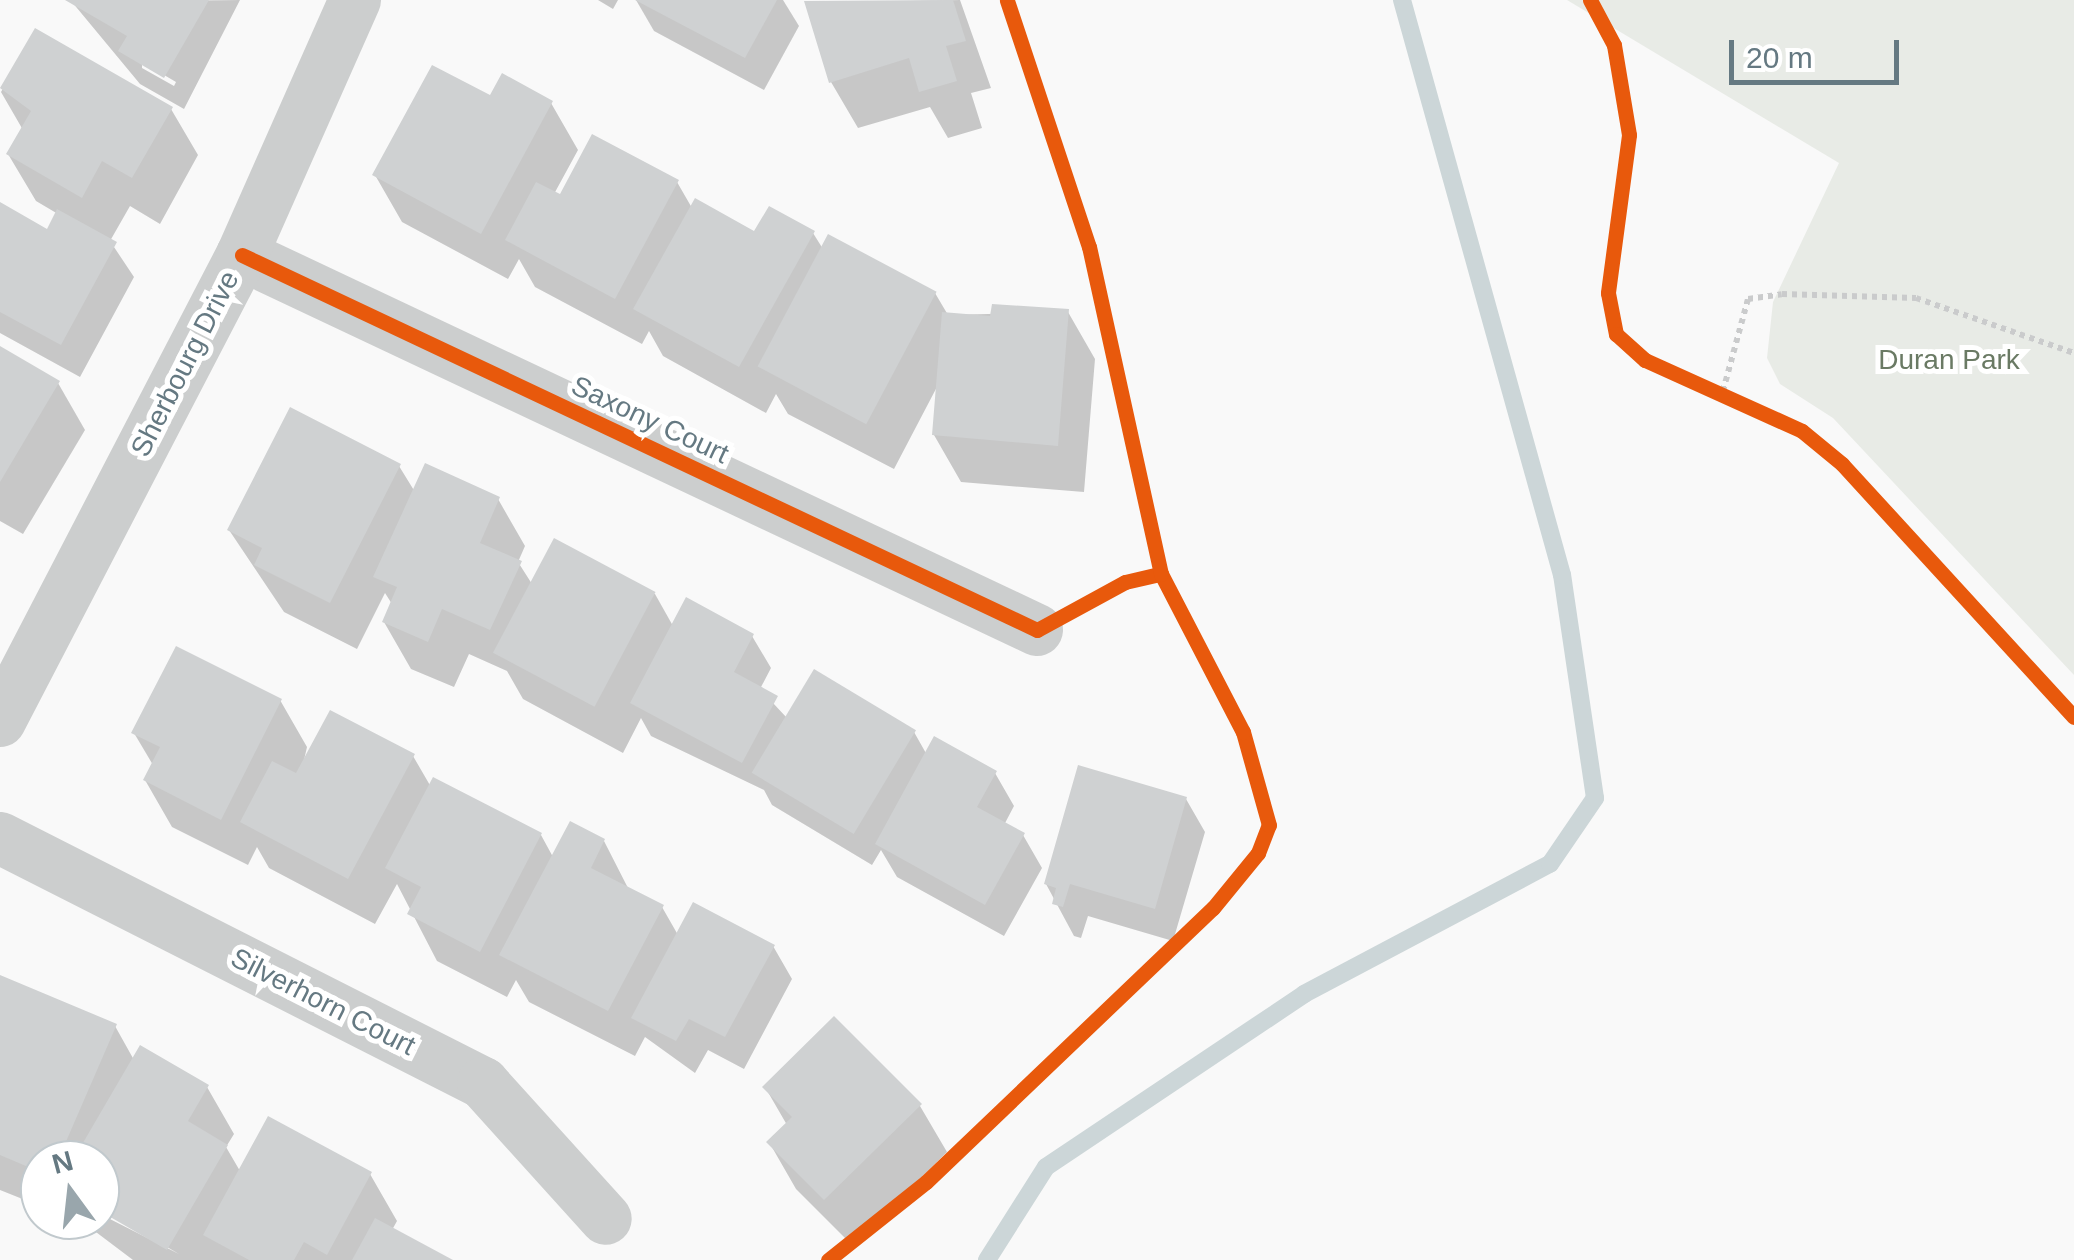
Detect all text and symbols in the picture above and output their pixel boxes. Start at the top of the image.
scale bar [1734,20,1904,82]
text: 20 m [1746,41,1813,74]
street label: Sherbourg Drive [124,266,246,462]
park label: Duran Park [1878,343,2020,377]
street label: Saxony Court [566,369,734,471]
street label: Silverhorn Court [225,941,421,1063]
north arrow [20,1140,120,1240]
text: N [49,1145,76,1180]

